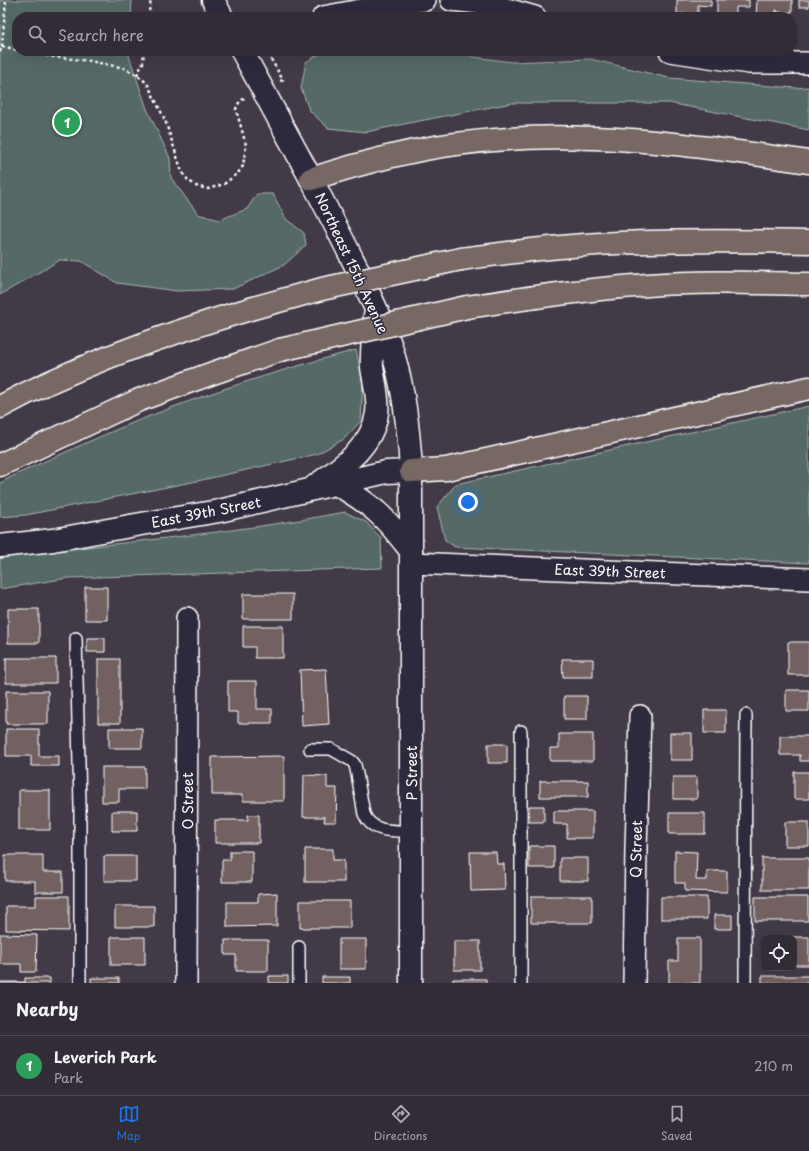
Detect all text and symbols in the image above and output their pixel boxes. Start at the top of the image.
search box [12,12,797,56]
icon: search [26,23,48,45]
text: Search here [58,23,144,46]
pin: 1 [54,107,80,137]
street label: Northeast 15th Avenue [310,189,394,337]
street label: East 39th Street [149,491,263,533]
your location [458,492,478,512]
street label: East 39th Street [554,559,666,583]
street label: P Street [401,745,422,800]
street label: O Street [177,772,198,830]
street label: Q Street [625,820,647,878]
map controls [761,935,797,971]
button: locate [761,935,797,971]
text: Nearby [16,996,78,1022]
text: Leverich Park [54,1045,157,1068]
text: 1 [26,1056,32,1075]
text: 210 m [754,1056,793,1075]
text: Park [54,1068,83,1087]
tab: Map [117,1103,140,1144]
tab: Directions [374,1103,427,1144]
tab: Saved [661,1103,692,1144]

